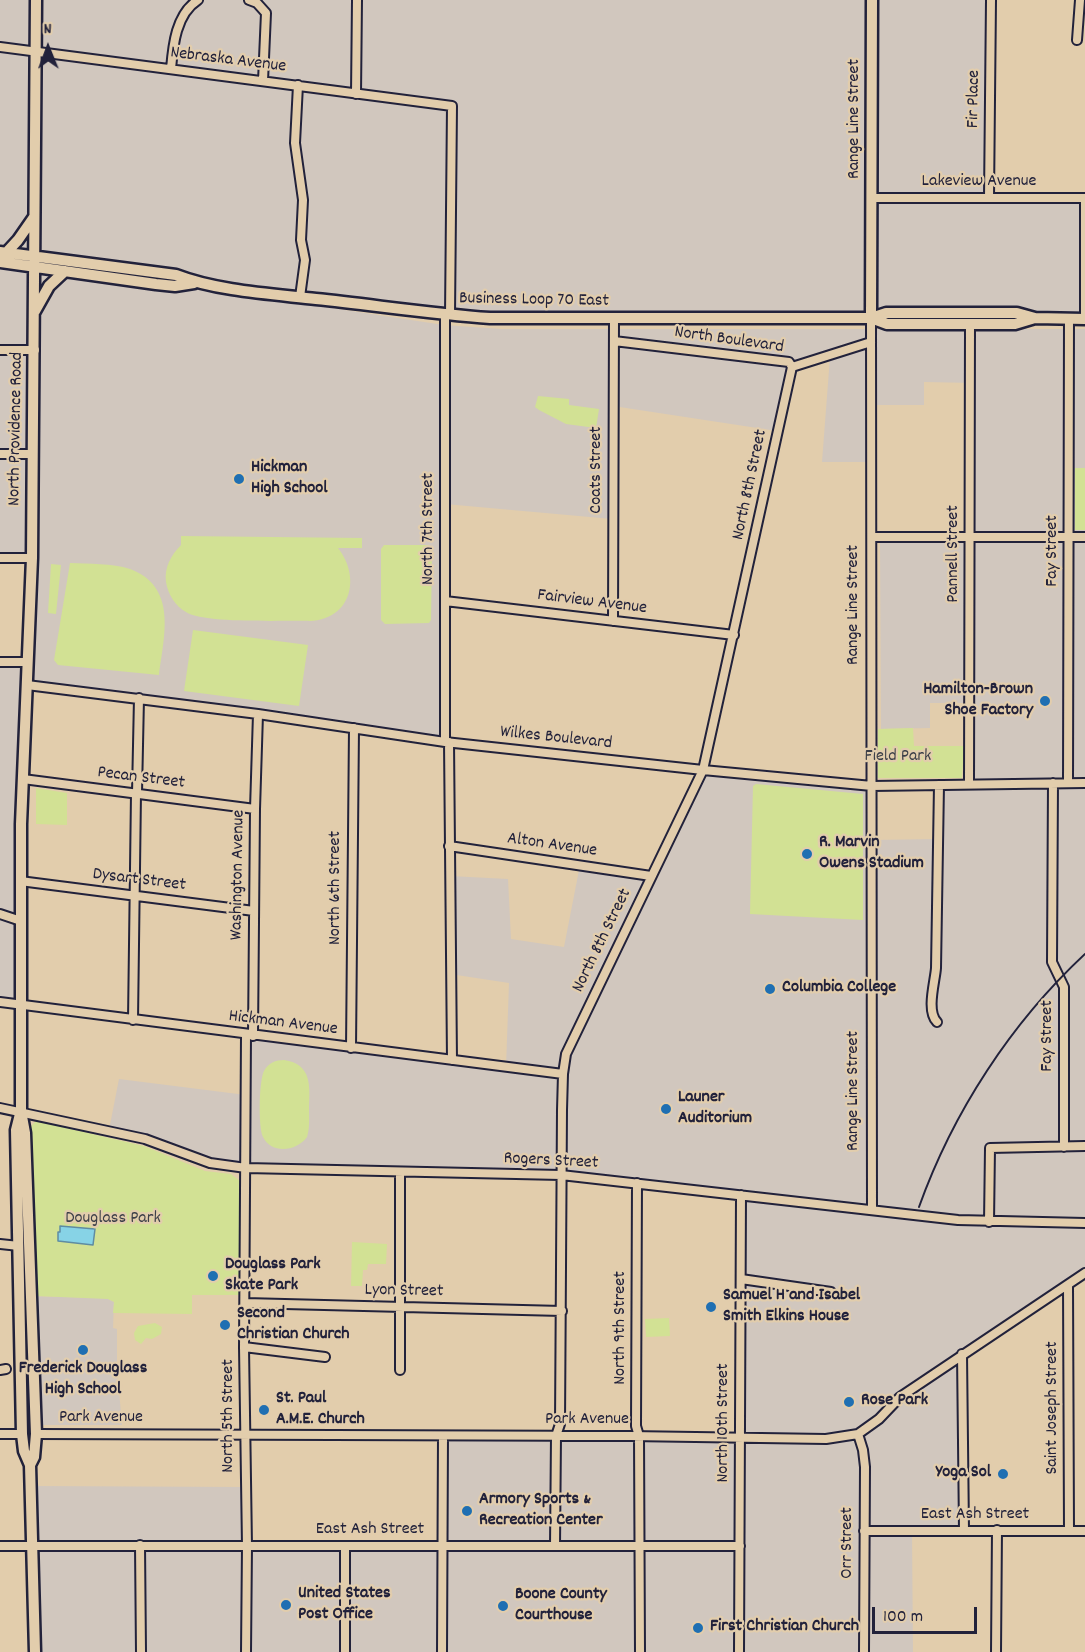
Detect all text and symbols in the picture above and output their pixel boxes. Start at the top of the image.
north arrow [18,18,78,78]
text: N [44,18,52,41]
street label: Nebraska Avenue [169,43,287,79]
street label: Range Line Street [845,59,867,179]
street label: Fir Place [964,70,986,128]
street label: Lakeview Avenue [922,172,1036,194]
street label: Business Loop 70 East [459,289,609,313]
street label: North Boulevard [673,323,785,359]
street label: North Providence Road [5,352,29,506]
street label: Coats Street [587,426,609,514]
street label: North 8th Street [729,428,773,542]
place label: Hickman High School [251,458,327,500]
marker: Hickman High School [232,472,246,486]
street label: North 7th Street [419,473,441,585]
street label: Pannell Street [944,505,966,603]
street label: Fay Street [1043,515,1065,587]
street label: Range Line Street [844,545,866,665]
street label: Fairview Avenue [536,586,648,620]
place label: Hamilton-Brown Shoe Factory [923,680,1033,722]
marker: Hamilton-Brown Shoe Factory [1038,694,1052,708]
street label: Wilkes Boulevard [499,722,613,756]
park label: Field Park [865,747,931,769]
street label: Pecan Street [96,763,186,795]
street label: Washington Avenue [227,810,251,940]
street label: Alton Avenue [506,829,598,863]
street label: North 6th Street [326,831,348,945]
place label: R. Marvin Owens Stadium [819,833,924,876]
marker: R. Marvin Owens Stadium [800,847,814,861]
street label: Dysart Street [91,865,187,897]
street label: North 8th Street [569,886,637,996]
place label: Columbia College [782,978,896,1000]
marker: Columbia College [763,982,777,996]
street label: Fay Street [1038,1000,1060,1072]
street label: Hickman Avenue [227,1007,339,1041]
street label: Range Line Street [844,1031,866,1151]
place label: Launer Auditorium [678,1088,752,1130]
marker: Launer Auditorium [659,1102,673,1116]
street label: Rogers Street [503,1149,599,1175]
park label: Douglass Park [65,1209,161,1231]
place label: Douglass Park Skate Park [225,1255,321,1298]
marker: Douglass Park Skate Park [206,1269,220,1283]
street label: North 9th Street [611,1271,633,1385]
street label: Lyon Street [364,1281,444,1303]
place label: Samuel H and Isabel Smith Elkins House [723,1286,860,1328]
marker: Samuel H and Isabel Smith Elkins House [704,1300,718,1314]
place label: Second Christian Church [237,1304,350,1346]
marker: Second Christian Church [218,1318,232,1332]
street label: Saint Joseph Street [1043,1341,1065,1475]
marker: Frederick Douglass High School [76,1343,90,1357]
place label: Frederick Douglass High School [19,1359,147,1402]
street label: North 5th Street [219,1359,241,1473]
street label: North 10th Street [714,1363,736,1483]
place label: St. Paul A.M.E. Church [276,1389,365,1432]
place label: Rose Park [861,1391,928,1413]
marker: Rose Park [842,1395,856,1409]
marker: St. Paul A.M.E. Church [257,1403,271,1417]
street label: Park Avenue [59,1408,143,1430]
street label: Park Avenue [545,1410,629,1432]
place label: Yoga Sol [936,1463,991,1485]
marker: Yoga Sol [996,1467,1010,1481]
place label: Armory Sports & Recreation Center [479,1490,603,1532]
marker: Armory Sports & Recreation Center [460,1504,474,1518]
street label: East Ash Street [921,1505,1029,1527]
street label: Orr Street [838,1507,860,1579]
street label: East Ash Street [316,1520,424,1542]
place label: United States Post Office [298,1584,391,1626]
place label: Boone County Courthouse [515,1585,607,1628]
scale bar [875,1595,980,1633]
marker: United States Post Office [279,1598,293,1612]
marker: Boone County Courthouse [496,1599,510,1613]
text: 100 m [883,1605,923,1630]
place label: First Christian Church [710,1617,859,1639]
marker: First Christian Church [691,1621,705,1635]

